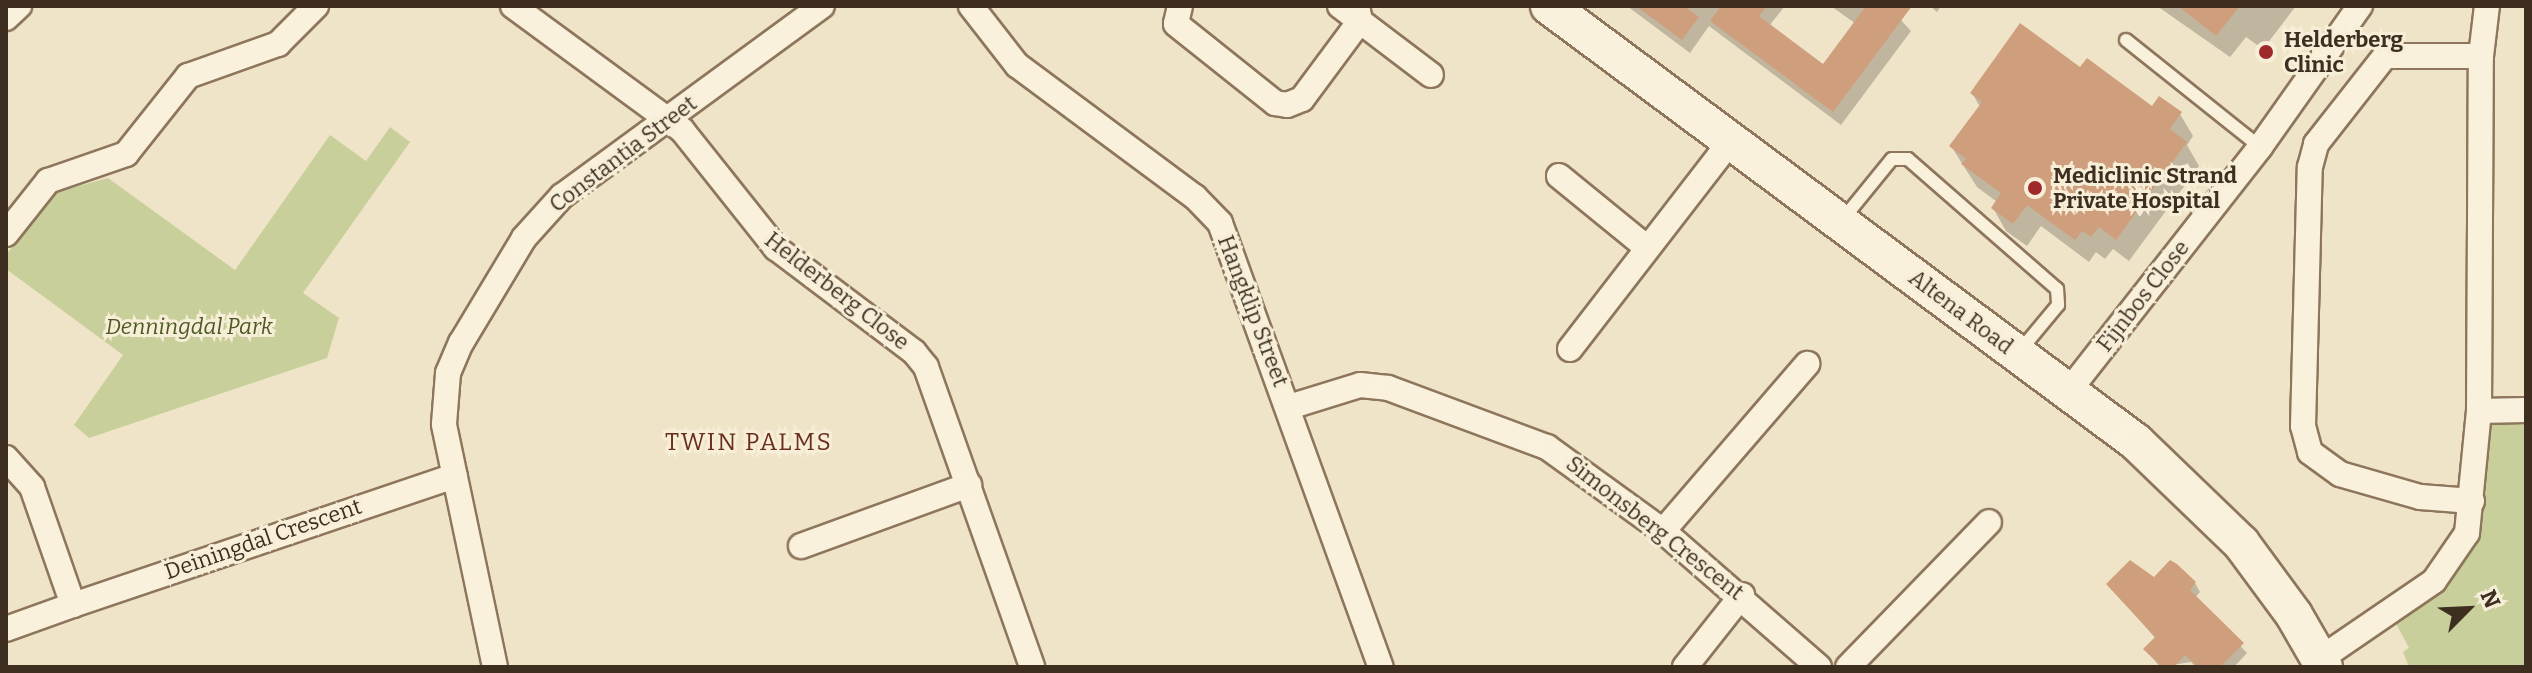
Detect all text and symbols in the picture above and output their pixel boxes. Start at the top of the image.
place label: Helderberg Clinic [2284,26,2403,78]
marker: Helderberg Clinic [2255,41,2277,63]
street label: Constantia Street [544,90,702,218]
place label: Mediclinic Strand Private Hospital [2053,162,2237,214]
marker: Mediclinic Strand Private Hospital [2024,177,2046,199]
street label: Helderberg Close [760,226,914,356]
street label: Hangklip Street [1212,232,1294,390]
street label: Fijnbos Close [2091,235,2195,357]
street label: Altena Road [1904,264,2018,360]
park label: Denningdal Park [105,314,273,340]
district label: TWIN PALMS [665,429,833,457]
street label: Simonsberg Crescent [1561,450,1749,606]
street label: Deiningdal Crescent [161,493,365,585]
north arrow [2428,569,2508,649]
text: N [2475,586,2506,612]

